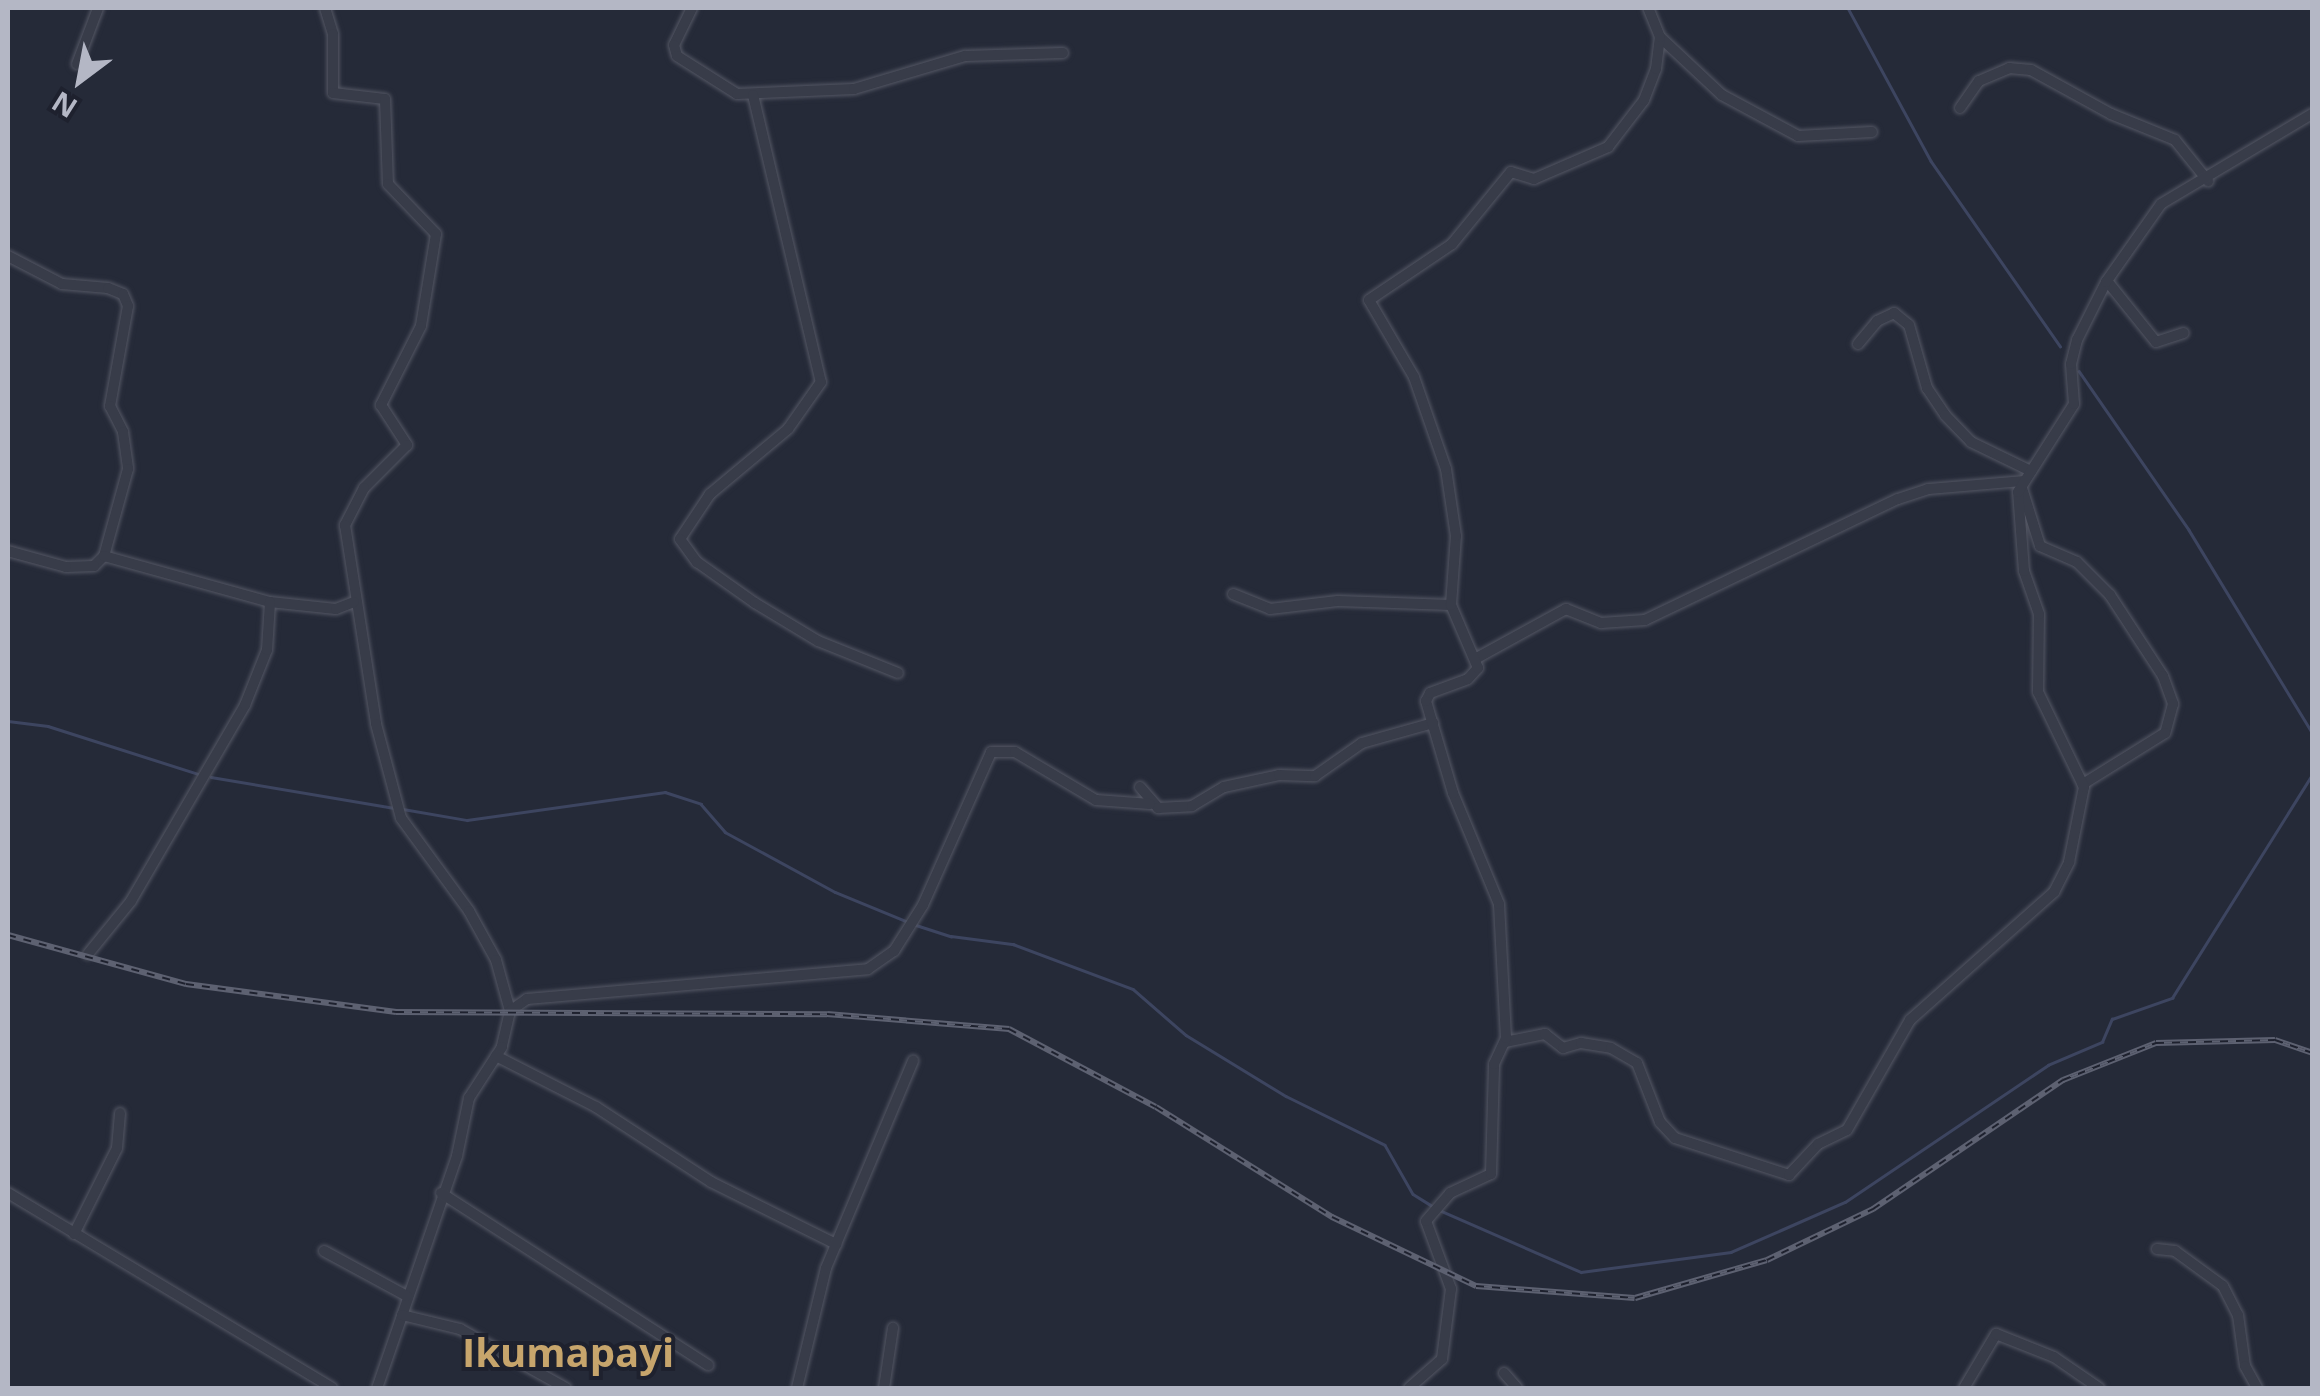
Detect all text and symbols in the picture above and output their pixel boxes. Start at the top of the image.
north arrow [30,30,130,130]
text: N [44,83,84,128]
district label: Ikumapayi [462,1328,674,1376]

